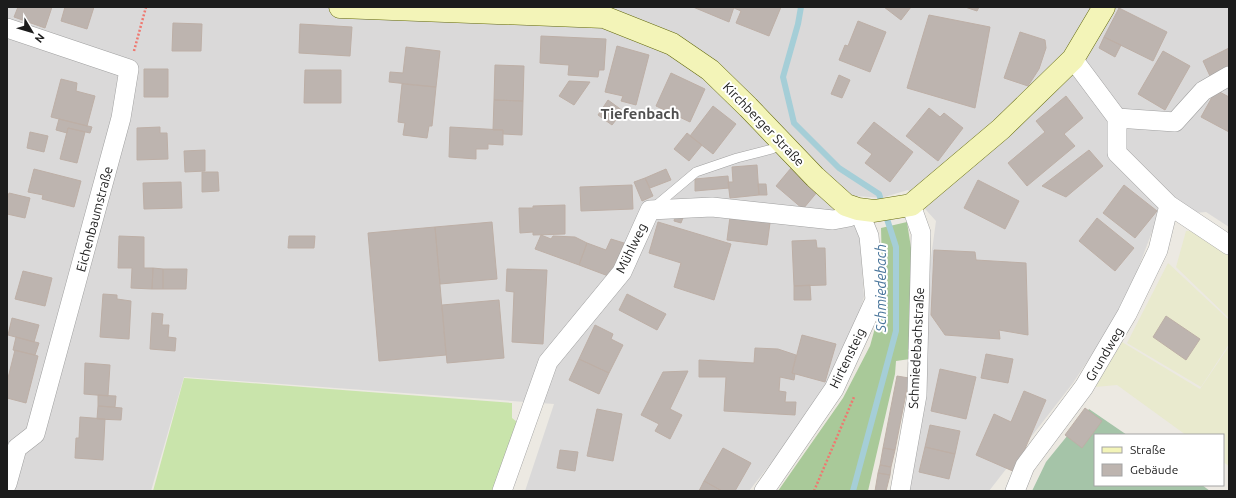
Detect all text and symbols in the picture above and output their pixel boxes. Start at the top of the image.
north arrow [12,12,52,52]
text: N [33,31,47,45]
street label: Kirchberger Straße [721,79,807,169]
district label: Tiefenbach [601,105,680,122]
street label: Eichenbaumstraße [73,165,115,273]
street label: Mühlweg [613,221,649,275]
water label: Schmiedebach [873,244,889,333]
street label: Schmiedebachstraße [906,287,926,409]
street label: Grundweg [1082,324,1126,384]
street label: Hirtensteig [826,326,868,390]
legend [1094,434,1224,486]
text: Straße [1130,443,1166,456]
text: Gebäude [1130,463,1178,476]

